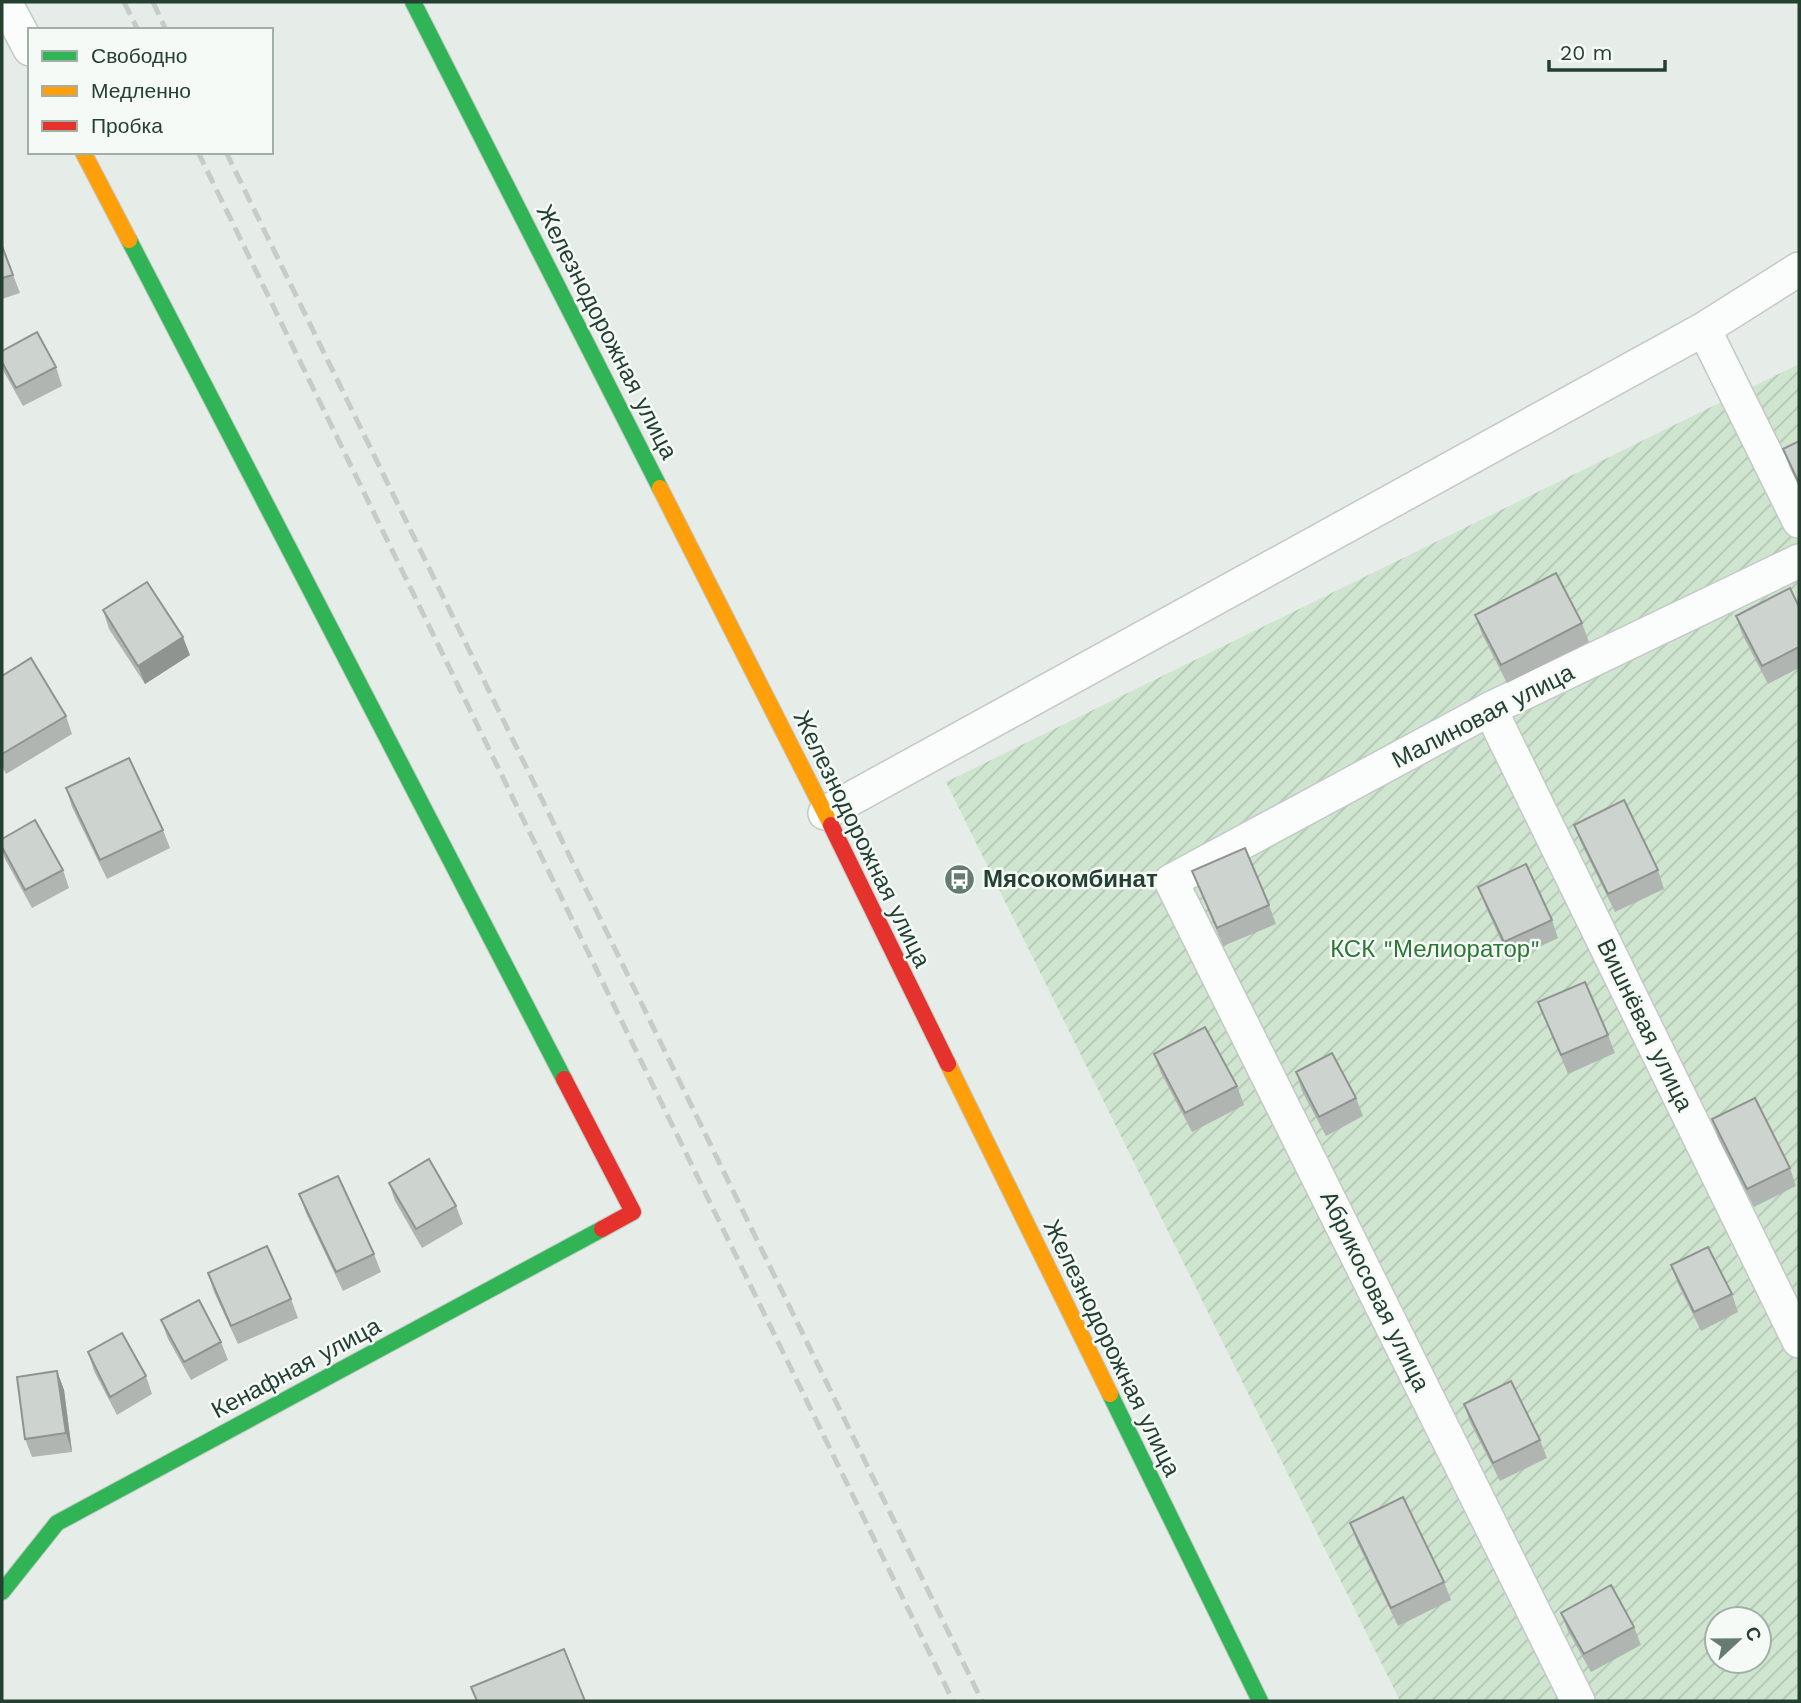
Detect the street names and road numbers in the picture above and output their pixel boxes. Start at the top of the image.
street label: Железнодорожная улица [531,200,684,465]
street label: Малиновая улица [1387,658,1579,774]
street label: Железнодорожная улица [788,706,937,972]
street label: Вишнёвая улица [1591,934,1699,1116]
street label: Абрикосовая улица [1314,1186,1436,1396]
street label: Железнодорожная улица [1038,1215,1187,1481]
street label: Кенафная улица [207,1311,386,1424]

